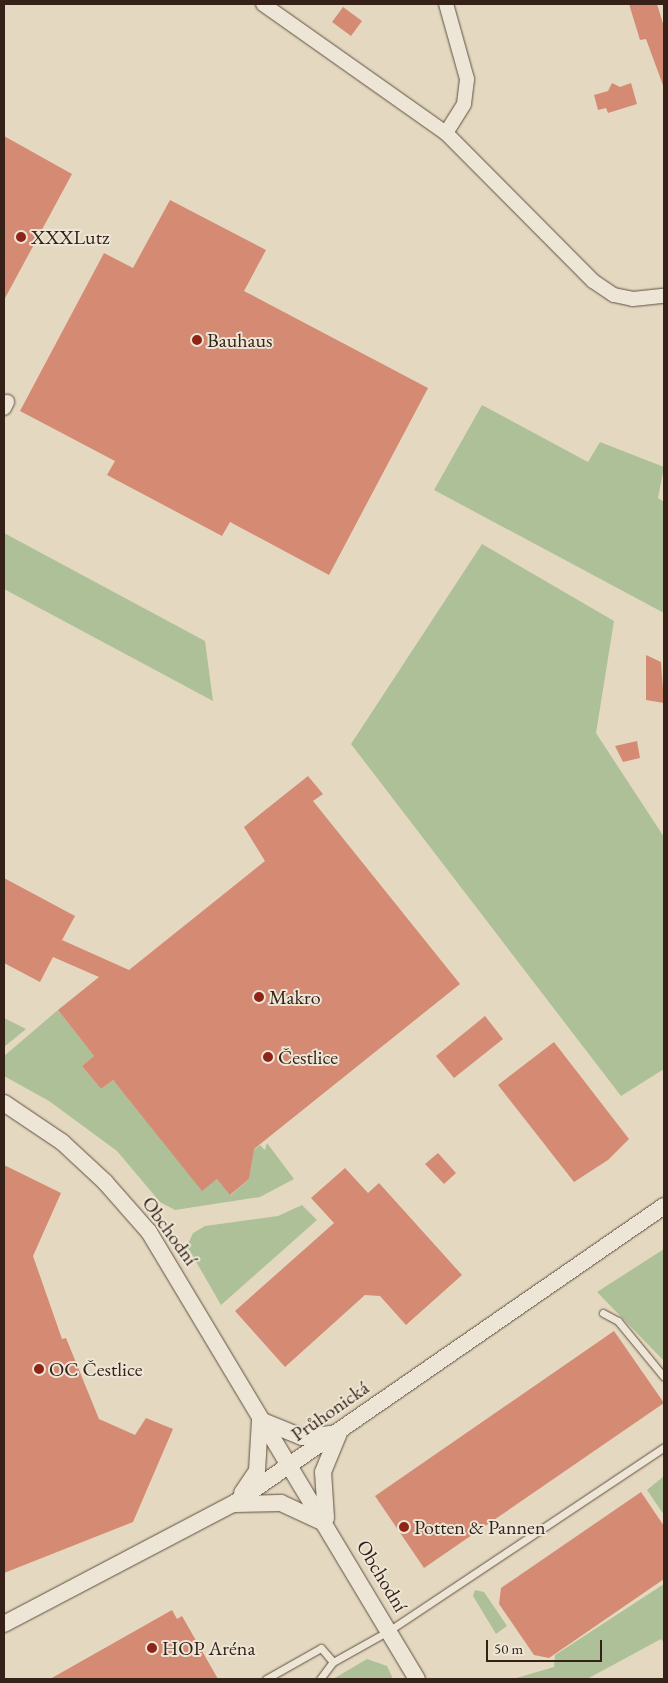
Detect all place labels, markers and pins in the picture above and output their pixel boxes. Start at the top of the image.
place label: XXXLutz [31,225,109,249]
marker: XXXLutz [15,231,27,243]
place label: Bauhaus [207,328,273,352]
marker: Bauhaus [191,334,203,346]
place label: Makro [269,985,321,1009]
marker: Makro [253,991,265,1003]
place label: Čestlice [278,1045,338,1069]
marker: Čestlice [262,1051,274,1063]
place label: OC Čestlice [49,1357,142,1381]
marker: OC Čestlice [33,1363,45,1375]
place label: Potten & Pannen [414,1515,545,1539]
marker: Potten & Pannen [398,1521,410,1533]
place label: HOP Aréna [162,1636,255,1660]
marker: HOP Aréna [146,1642,158,1654]

